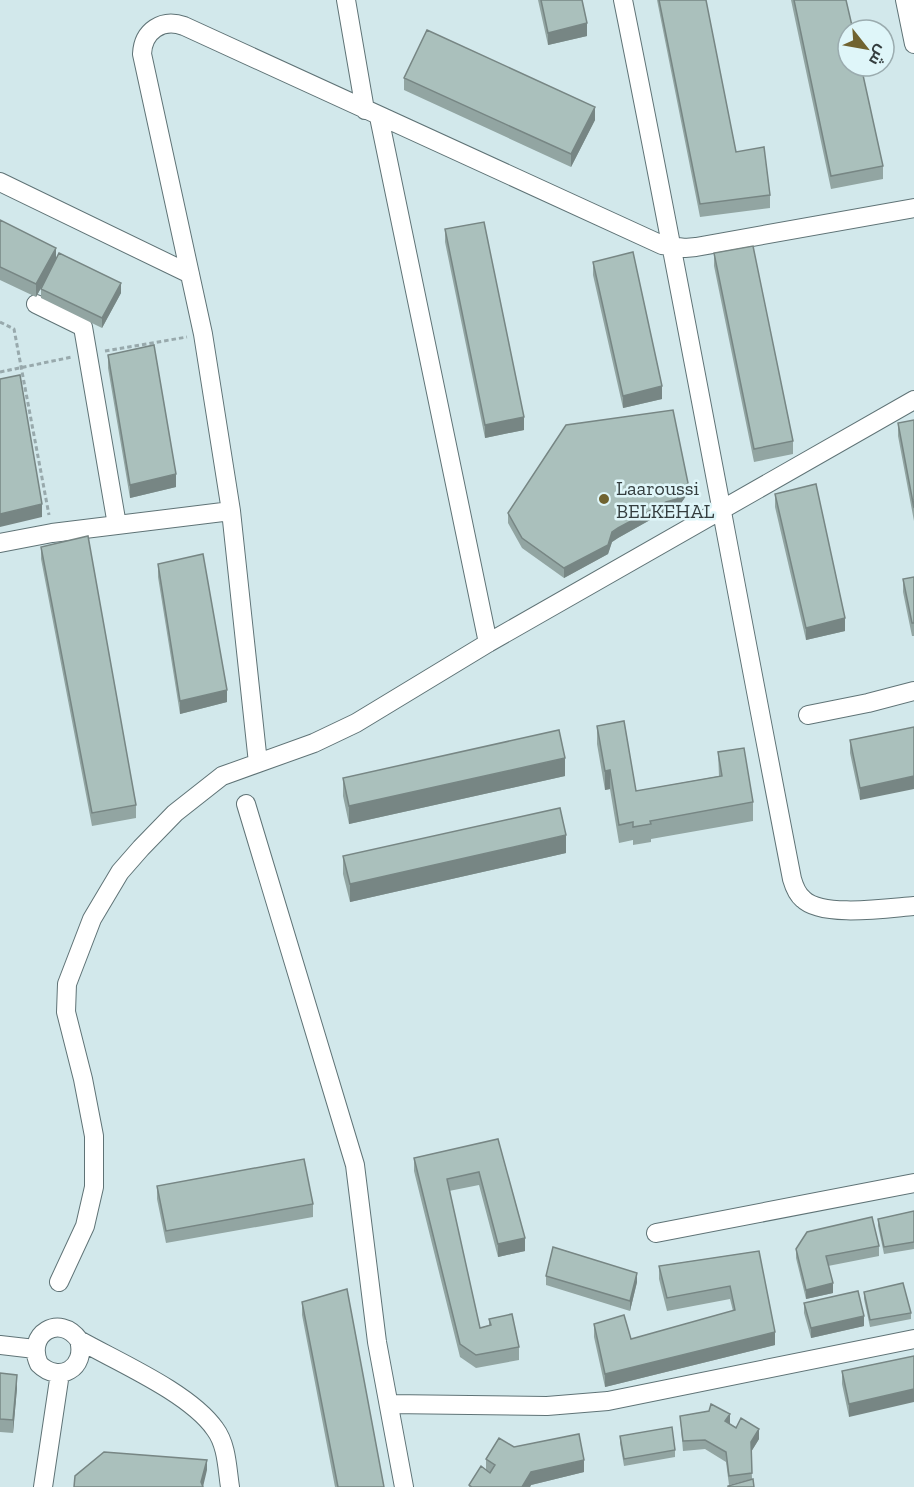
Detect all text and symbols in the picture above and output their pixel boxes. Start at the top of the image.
north arrow [836,18,896,78]
text: ش [865,42,892,69]
place label: Laaroussi BELKEHAL [616,476,714,523]
marker: Laaroussi BELKEHAL [597,492,611,506]

